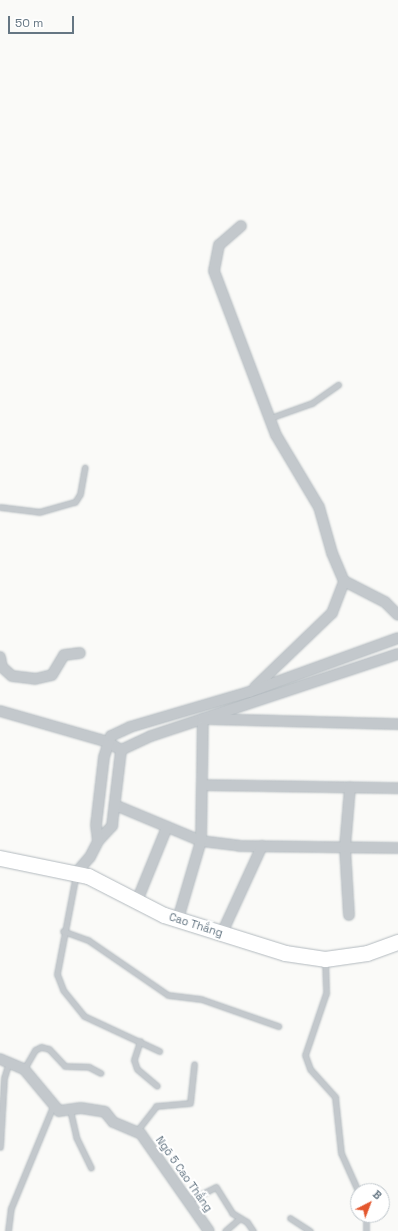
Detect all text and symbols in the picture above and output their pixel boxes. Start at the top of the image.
scale bar [10,8,76,34]
text: 50 m [15,15,43,31]
street label: Cao Thắng [167,910,225,940]
street label: Ngõ 5 Cao Thắng [153,1134,215,1214]
north arrow [350,1183,390,1223]
text: B [370,1187,385,1202]

